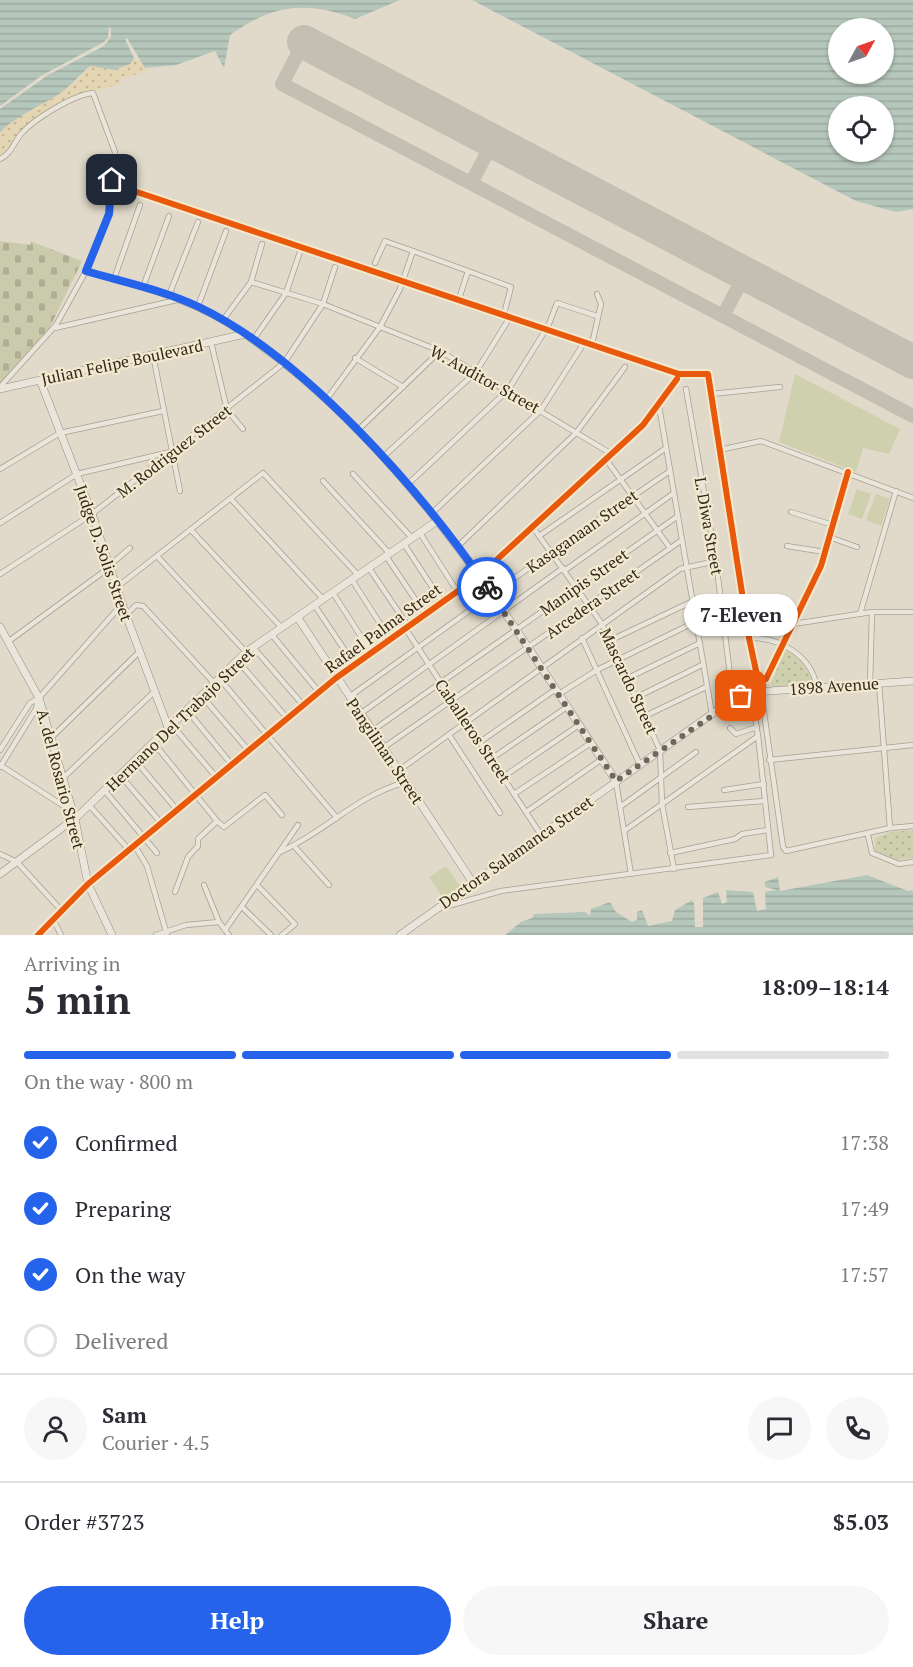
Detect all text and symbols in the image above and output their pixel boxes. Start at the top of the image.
north arrow [828,18,894,84]
map controls [828,18,894,162]
button: locate [828,96,894,162]
pin [86,154,137,205]
icon: home [95,163,128,196]
street label: Julian Felipe Boulevard [39,334,205,390]
street label: W. Auditor Street [426,340,544,418]
street label: M. Rodriguez Street [112,399,236,503]
street label: L. Diwa Street [690,475,728,577]
street label: Judge D. Solis Street [70,482,138,624]
street label: Kasaganaan Street [522,484,642,578]
street label: Manipis Street [535,543,633,621]
courier [457,557,517,617]
street label: Arcedera Street [541,562,643,644]
icon: bike [471,571,504,604]
street label: Rafael Palma Street [320,578,446,678]
callout: 7-Eleven [684,594,798,636]
text: 7-Eleven [700,601,782,628]
street label: Mascardo Street [595,624,663,738]
street label: Hermano Del Trabajo Street [101,642,259,796]
pin [715,670,766,721]
street label: 1898 Avenue [788,672,880,700]
street label: Caballeros Street [430,675,516,788]
icon: bag [724,679,757,712]
street label: Pangilinan Street [341,694,429,808]
street label: A. del Rosario Street [32,706,90,852]
street label: Doctora Salamanca Street [435,790,598,914]
text: Arriving in [24,950,120,977]
text: 18:09–18:14 [761,972,889,1001]
text: 5 min [24,973,131,1025]
text: On the way · 800 m [24,1068,193,1095]
icon: check [24,1126,57,1159]
text: Confirmed [75,1128,178,1157]
text: 17:38 [840,1129,889,1156]
icon: check [24,1192,57,1225]
text: Preparing [75,1194,171,1223]
text: 17:49 [840,1195,889,1222]
icon: check [24,1258,57,1291]
text: On the way [75,1260,185,1289]
text: 17:57 [840,1261,889,1288]
text: Delivered [75,1326,168,1355]
button: person [24,1397,87,1460]
button: chat [748,1397,811,1460]
button: phone [826,1397,889,1460]
text: Sam [102,1400,147,1429]
text: Courier · 4.5 [102,1429,210,1456]
text: Order #3723 [24,1507,144,1536]
text: $5.03 [833,1507,889,1536]
button: Help [24,1586,451,1655]
button: Share [463,1586,889,1655]

